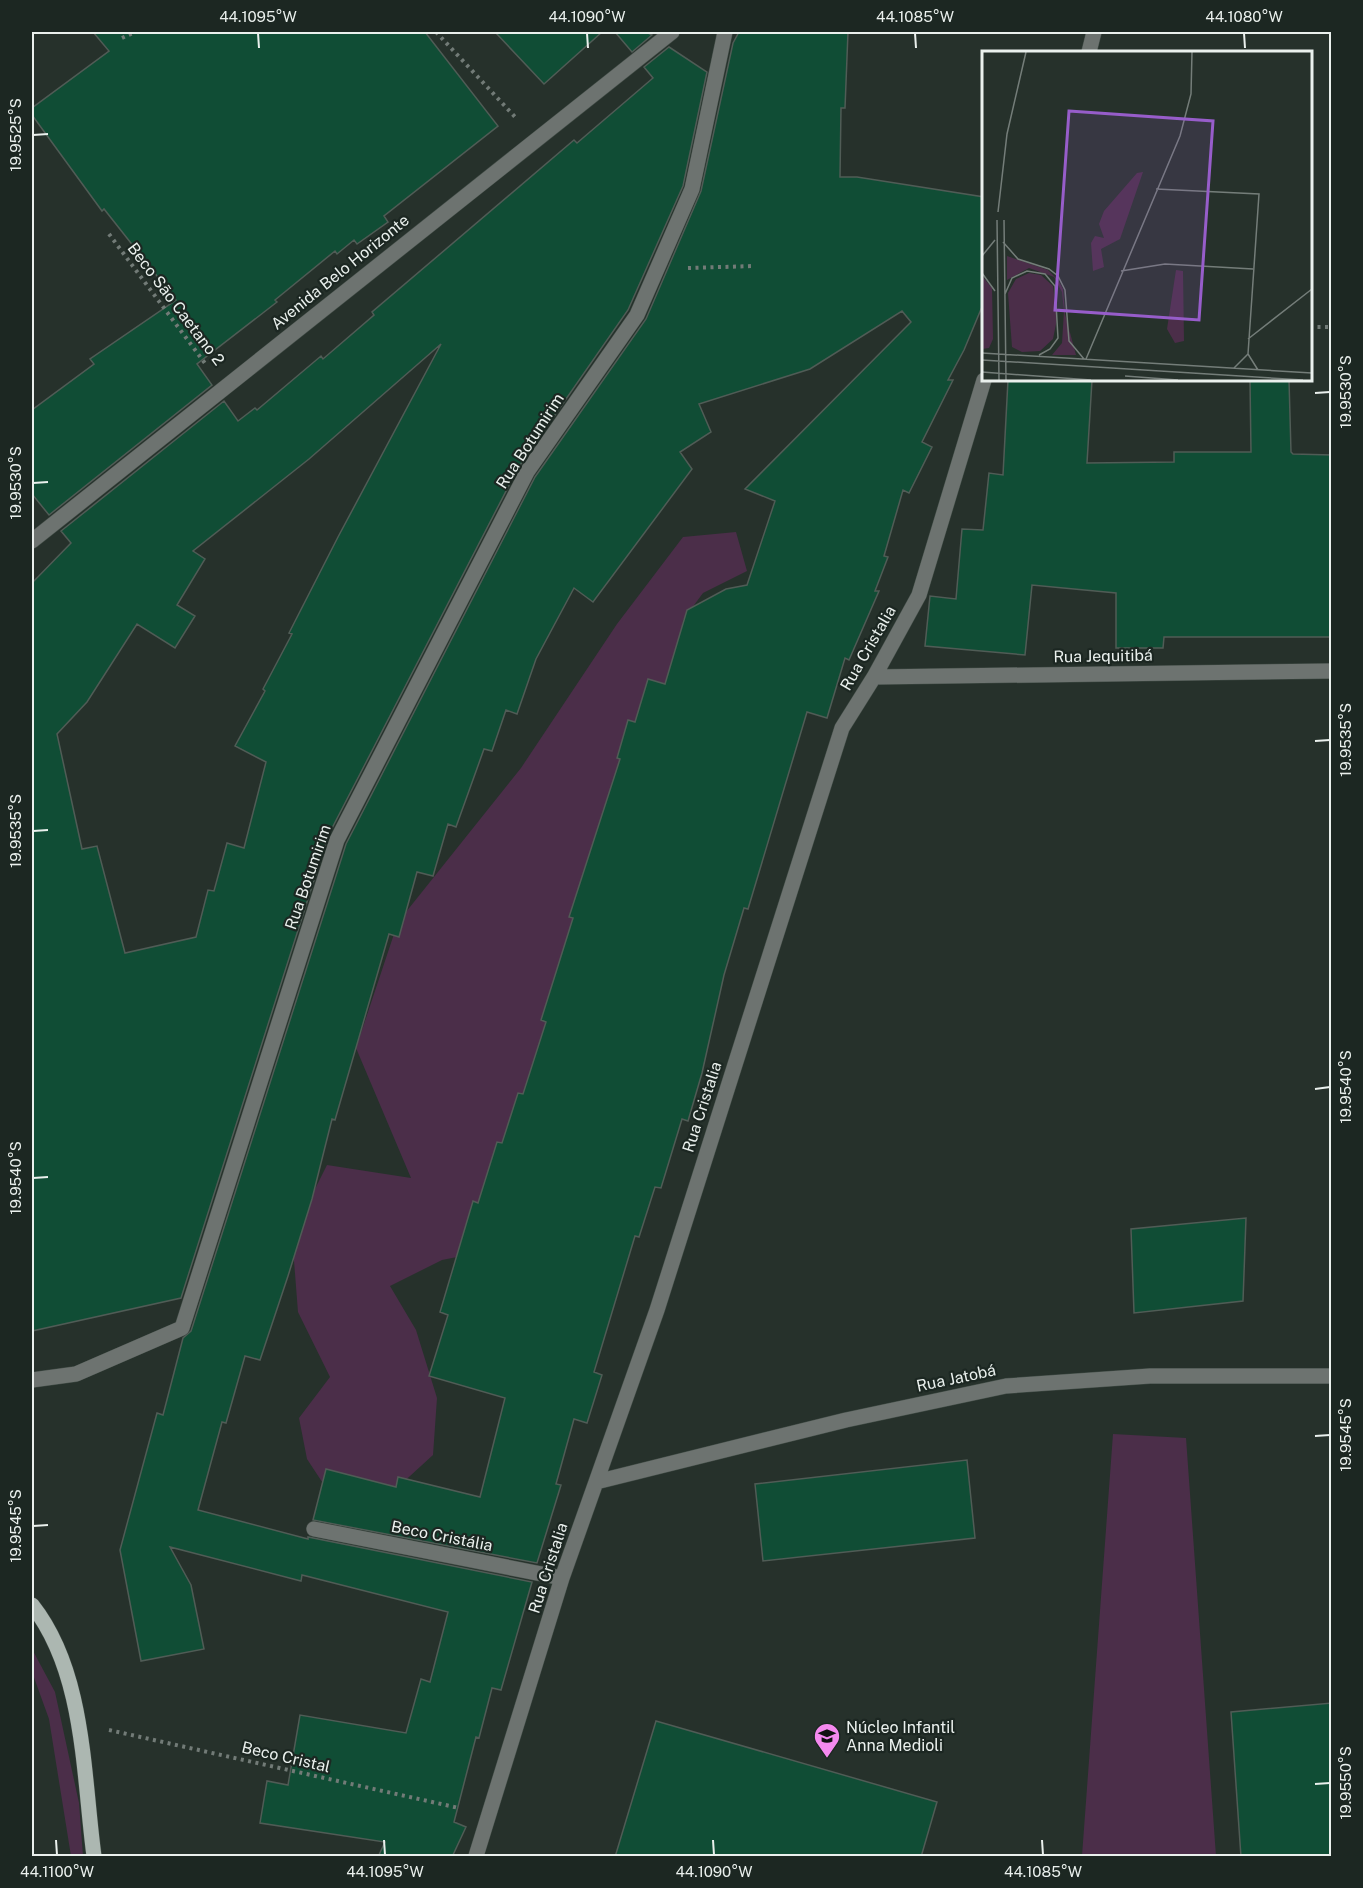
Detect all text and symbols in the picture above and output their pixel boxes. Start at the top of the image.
text: 44.1095°W [219,8,297,25]
text: 44.1090°W [548,8,626,25]
text: 44.1085°W [876,8,954,25]
text: 44.1080°W [1205,8,1283,25]
inset map [982,51,1312,381]
text: 19.9525°S [7,98,24,172]
street label: Avenida Belo Horizonte [267,210,413,334]
street label: Beco São Caetano 2 [124,239,228,369]
text: 19.9530°S [1337,355,1354,429]
street label: Rua Botumirim [492,390,568,492]
text: 19.9530°S [7,446,24,520]
street label: Rua Cristalia [836,602,900,694]
street label: Rua Jequitibá [1053,646,1153,666]
text: 19.9535°S [1337,703,1354,777]
text: 19.9535°S [7,794,24,868]
street label: Rua Botumirim [281,822,335,932]
text: 19.9540°S [1337,1050,1354,1124]
street label: Rua Cristalia [678,1059,726,1155]
text: 19.9540°S [7,1141,24,1215]
street label: Rua Jatobá [915,1360,997,1396]
text: 19.9545°S [1337,1398,1354,1472]
text: 19.9545°S [7,1489,24,1563]
street label: Beco Cristália [390,1517,494,1555]
street label: Rua Cristalia [524,1520,572,1616]
place label: Núcleo Infantil Anna Medioli [846,1718,955,1755]
school or university icon: Núcleo Infantil Anna Medioli [812,1721,842,1759]
street label: Beco Cristal [240,1738,332,1776]
text: 19.9550°S [1337,1746,1354,1820]
text: 44.1100°W [20,1863,94,1880]
text: 44.1095°W [346,1863,424,1880]
text: 44.1090°W [675,1863,753,1880]
text: 44.1085°W [1004,1863,1082,1880]

